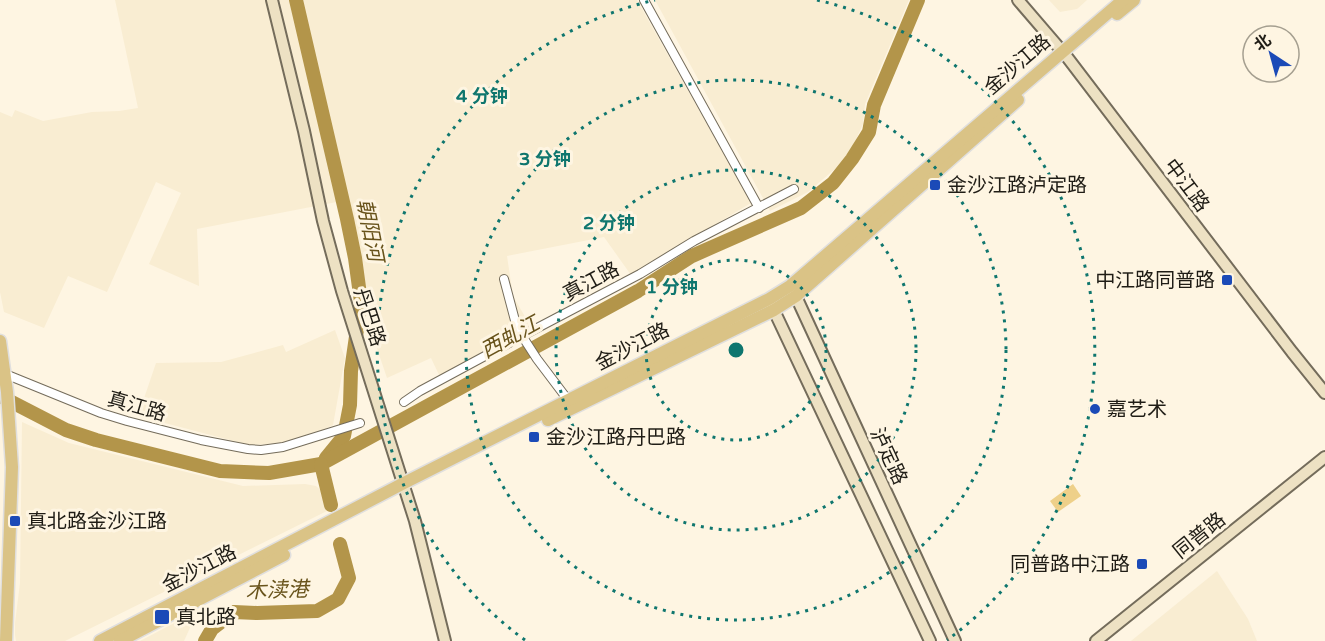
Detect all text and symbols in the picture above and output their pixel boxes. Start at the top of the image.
north arrow [1241,24,1301,84]
street label: 金沙江路 [980,29,1056,100]
text: 北 [1250,30,1275,55]
text: 4 分钟 [456,85,508,107]
text: 3 分钟 [519,148,571,170]
street label: 中江路 [1159,154,1214,217]
place label: 金沙江路泸定路 [947,174,1087,198]
marker: 金沙江路泸定路 [928,178,942,192]
water label: 朝阳河 [351,197,389,267]
text: 2 分钟 [583,212,635,234]
street label: 真江路 [559,257,624,307]
place label: 中江路同普路 [1095,269,1215,293]
marker: 中江路同普路 [1220,273,1234,287]
text: 1 分钟 [646,276,698,298]
street label: 丹巴路 [348,285,390,350]
water label: 西虬江 [477,310,546,364]
street label: 金沙江路 [591,318,674,376]
centre of rings [726,340,746,360]
street label: 真江路 [105,387,169,427]
place label: 嘉艺术 [1107,398,1167,422]
marker: 嘉艺术 [1088,402,1102,416]
street label: 泸定路 [865,424,912,489]
place label: 金沙江路丹巴路 [546,426,686,450]
marker: 金沙江路丹巴路 [527,430,541,444]
street label: 同普路 [1169,508,1230,564]
place label: 真北路金沙江路 [27,510,167,534]
marker: 真北路金沙江路 [8,514,22,528]
street label: 金沙江路 [158,540,241,598]
place label: 同普路中江路 [1010,553,1130,577]
marker: 同普路中江路 [1135,557,1149,571]
water label: 木渎港 [245,577,312,604]
place label: 真北路 [176,606,236,630]
marker: 真北路 [153,608,171,626]

